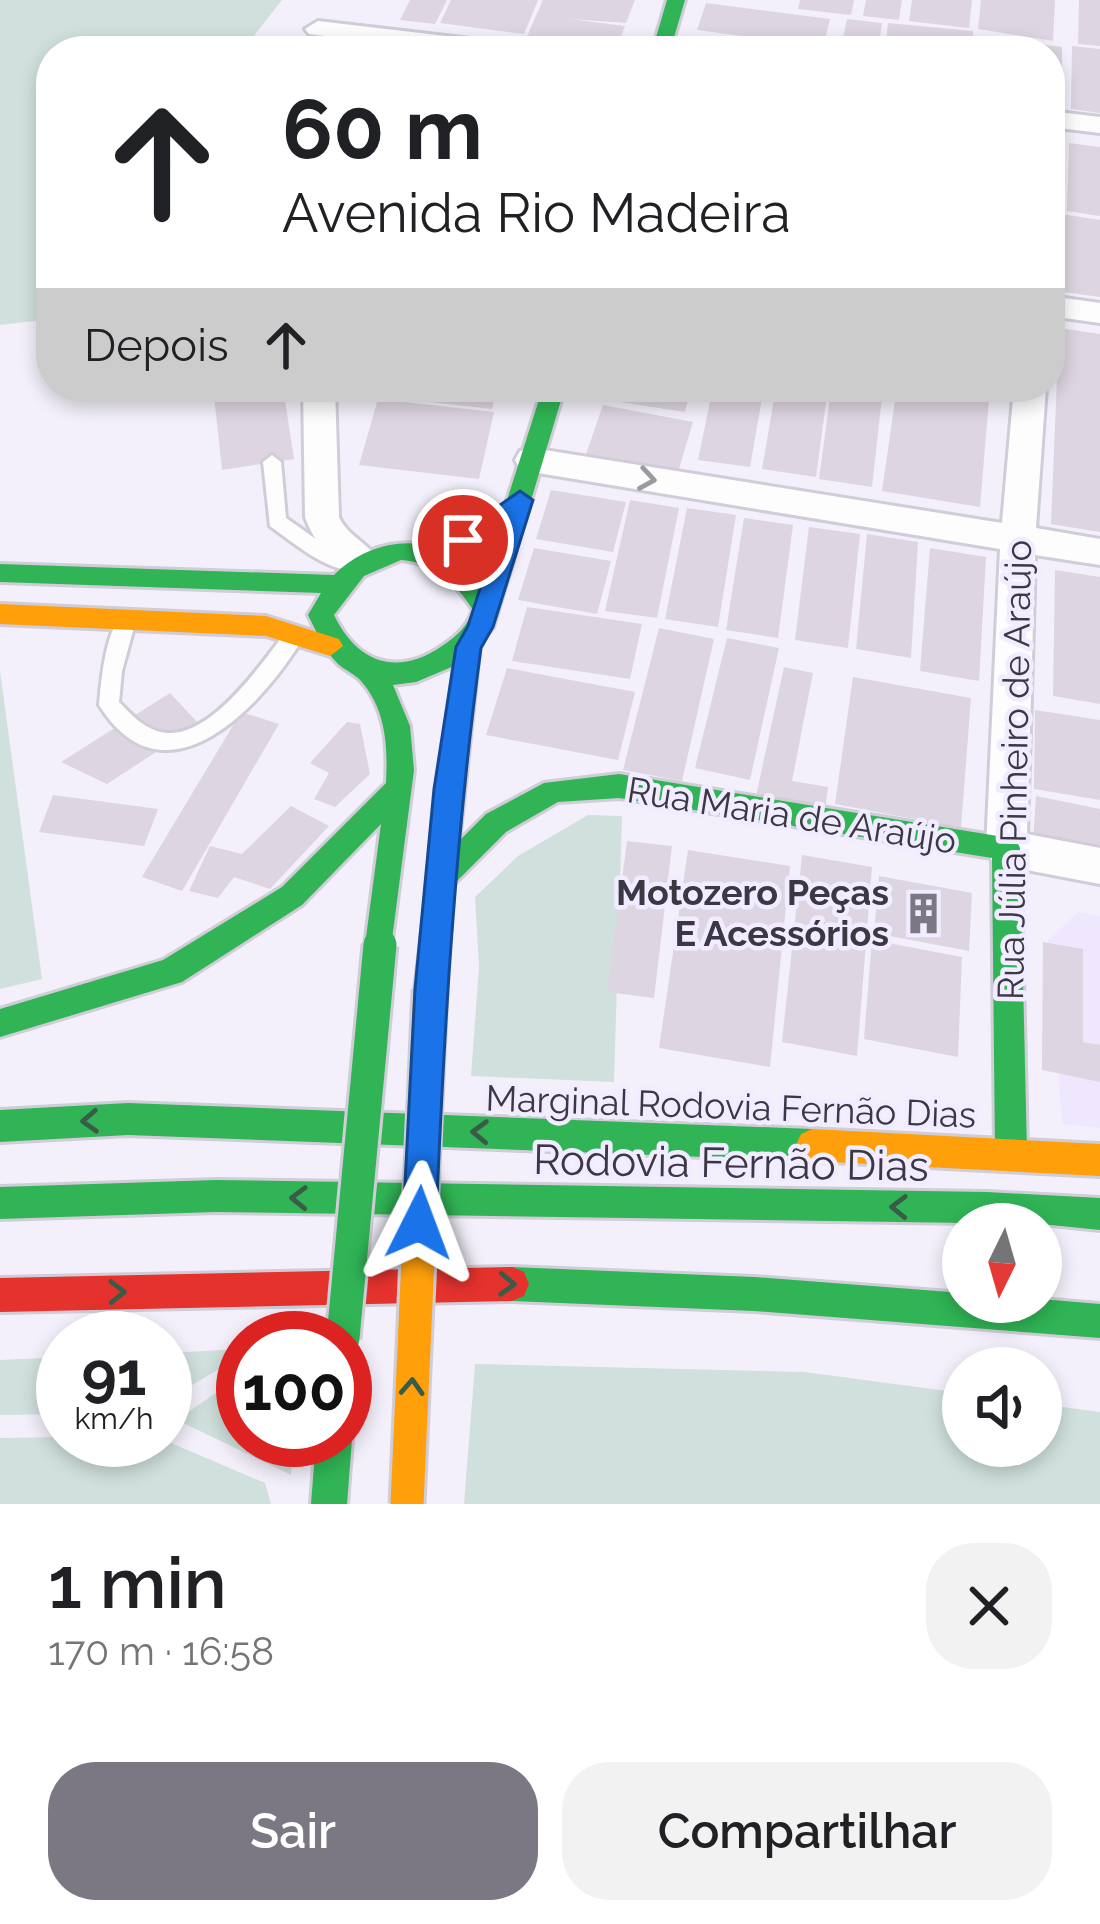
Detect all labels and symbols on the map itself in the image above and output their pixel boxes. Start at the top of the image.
one-way arrow [638,465,657,491]
pin [412,489,514,591]
street label: Rua Júlia Pinheiro de Araújo [989,540,1039,1000]
street label: Rua Maria de Araújo [624,768,960,862]
place label: Motozero Peças E Acessórios [616,871,889,954]
building icon: Motozero Peças E Acessórios [900,890,946,936]
street label: Marginal Rodovia Fernão Dias [485,1076,977,1136]
one-way arrow [80,1108,99,1134]
one-way arrow [470,1120,489,1146]
street label: Rodovia Fernão Dias [533,1135,929,1191]
position arrow [356,1160,482,1286]
one-way arrow [289,1185,308,1211]
one-way arrow [889,1194,907,1220]
north arrow [942,1203,1062,1323]
one-way arrow [498,1271,517,1297]
one-way arrow [108,1279,127,1305]
speed limit sign: 100 [216,1311,372,1467]
one-way arrow [399,1377,425,1396]

